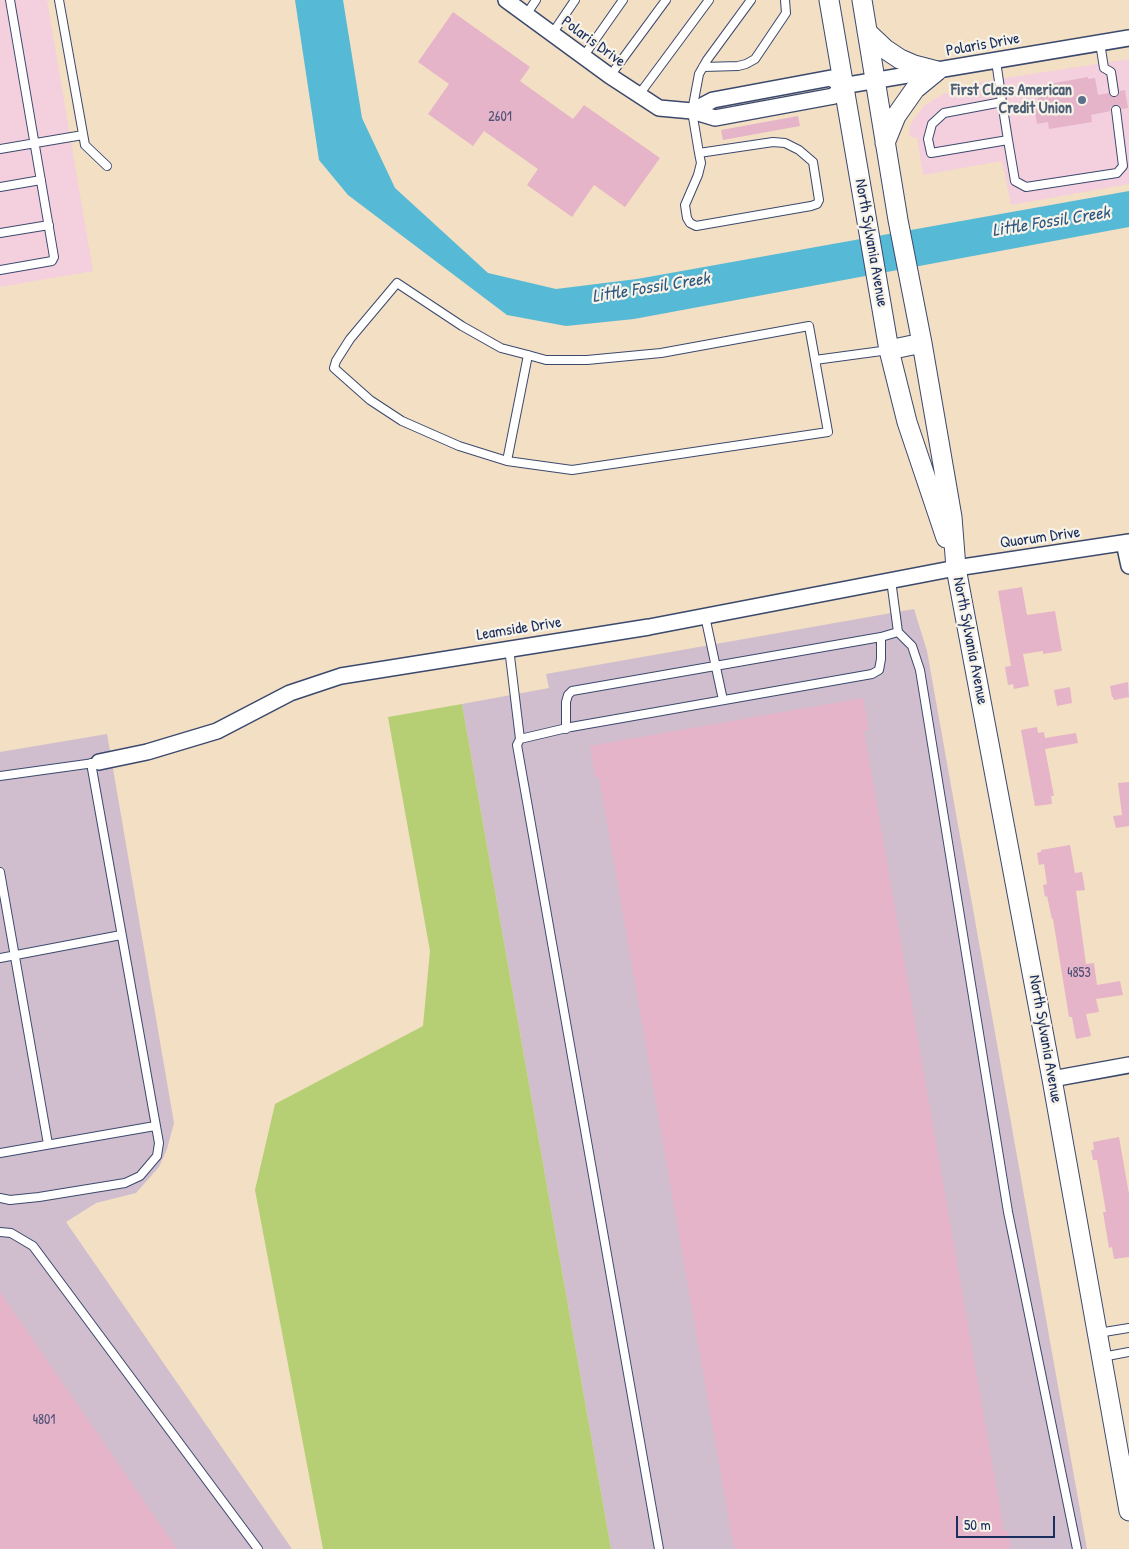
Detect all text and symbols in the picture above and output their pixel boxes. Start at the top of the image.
street label: Polaris Drive [557,12,629,72]
street label: Polaris Drive [945,29,1021,61]
place label: First Class American Credit Union [951,81,1072,119]
marker: First Class American Credit Union [1076,94,1088,106]
house number: 2601 [488,109,512,125]
street label: North Sylvania Avenue [850,178,892,308]
water label: Little Fossil Creek [991,202,1111,242]
water label: Little Fossil Creek [591,268,711,308]
street label: Quorum Drive [999,523,1081,553]
street label: North Sylvania Avenue [948,576,992,706]
street label: Leamside Drive [475,613,563,645]
house number: 4853 [1067,965,1091,981]
street label: North Sylvania Avenue [1024,974,1066,1104]
house number: 4801 [33,1412,55,1428]
scale bar [959,1506,1058,1538]
text: 50 m [964,1514,991,1535]

